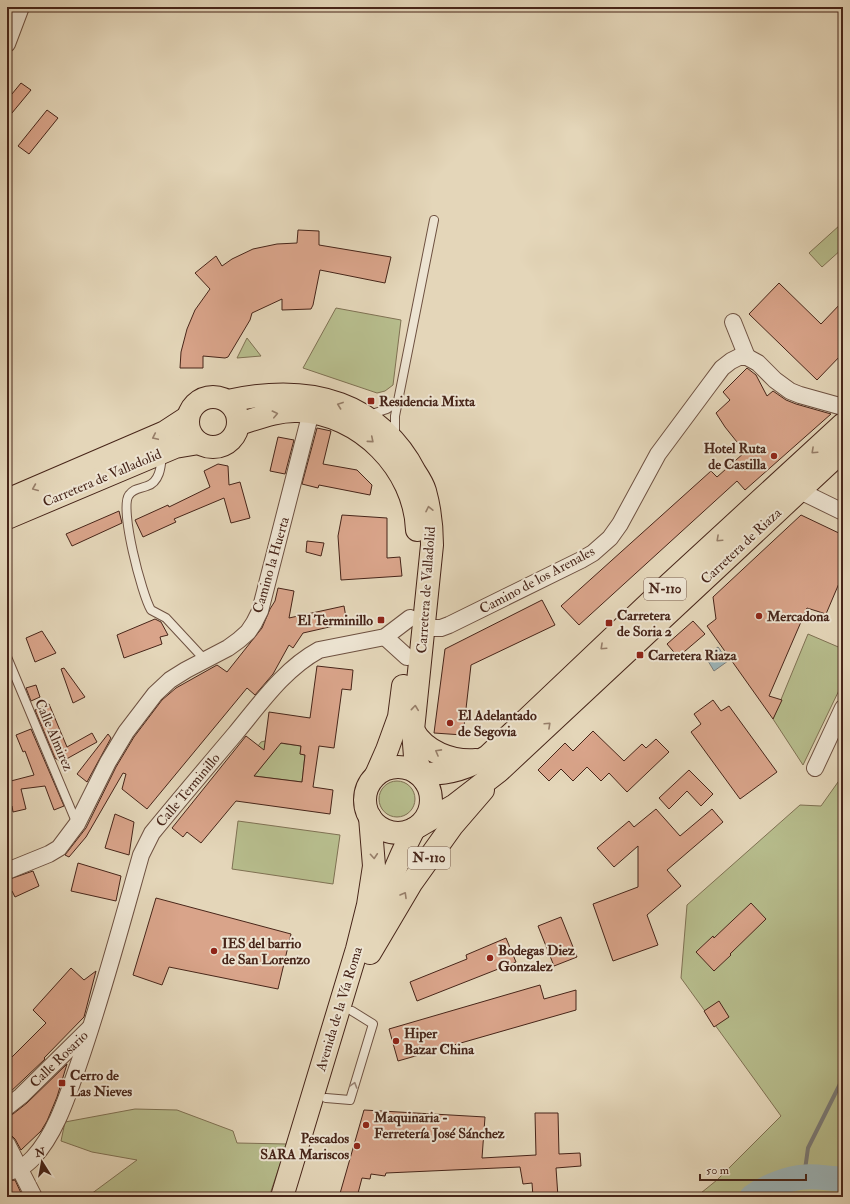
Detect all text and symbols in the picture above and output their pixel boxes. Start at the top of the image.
place label: Residencia Mixta [379,393,476,410]
marker: Residencia Mixta [366,396,376,406]
one-way arrow [336,401,343,409]
one-way arrow [271,410,278,419]
one-way arrow [151,432,159,440]
one-way arrow [366,436,374,443]
place label: Hotel Ruta de Castilla [704,440,767,473]
street label: Carretera de Valladolid [40,445,164,511]
one-way arrow [812,446,819,453]
marker: Hotel Ruta de Castilla [769,451,779,461]
one-way arrow [32,483,40,491]
street label: Carretera de Riaza [697,504,785,588]
one-way arrow [425,506,433,512]
street label: Camino la Huerta [249,515,293,615]
street label: Carretera de Valladolid [413,526,439,654]
one-way arrow [716,534,724,542]
street label: Camino de los Arenales [476,542,598,618]
road number: N-110 [644,578,686,600]
place label: Carretera de Soria 2 [617,607,672,640]
place label: Mercadona [766,608,831,625]
marker: Mercadona [754,611,764,621]
place label: El Terminillo [297,612,373,629]
marker: El Terminillo [376,615,386,625]
marker: Carretera de Soria 2 [604,618,614,628]
one-way arrow [601,642,608,649]
place label: Carretera Riaza [648,647,738,664]
marker: Carretera Riaza [635,650,645,660]
street label: Calle Almirez [31,696,77,774]
one-way arrow [410,705,419,711]
place label: El Adelantado de Segovia [458,707,537,741]
marker: El Adelantado de Segovia [445,718,455,728]
one-way arrow [543,722,551,730]
street label: Calle Terminillo [152,750,224,830]
one-way arrow [434,750,442,757]
road number: N-110 [408,847,450,869]
one-way arrow [369,853,378,859]
one-way arrow [400,892,407,899]
place label: IES del barrio de San Lorenzo [222,935,310,968]
place label: Bodegas Diez Gonzalez [498,942,575,975]
street label: Avenida de la Vía Roma [312,945,366,1074]
marker: IES del barrio de San Lorenzo [209,946,219,956]
marker: Bodegas Diez Gonzalez [485,953,495,963]
place label: Hiper Bazar China [404,1025,475,1058]
street label: Calle Rosario [26,1027,92,1091]
marker: Hiper Bazar China [391,1036,401,1046]
place label: Cerro de Las Nieves [70,1067,132,1100]
marker: Cerro de Las Nieves [57,1078,67,1088]
one-way arrow [349,1082,358,1089]
place label: Maquinaria - Ferretería José Sánchez [373,1109,505,1143]
marker: Maquinaria - Ferretería José Sánchez [361,1120,371,1130]
place label: Pescados SARA Mariscos [260,1130,349,1163]
marker: Pescados SARA Mariscos [352,1141,362,1151]
north arrow [22,1142,62,1182]
text: N [33,1145,47,1160]
scale bar [700,1156,806,1182]
text: 50 m [706,1163,730,1178]

